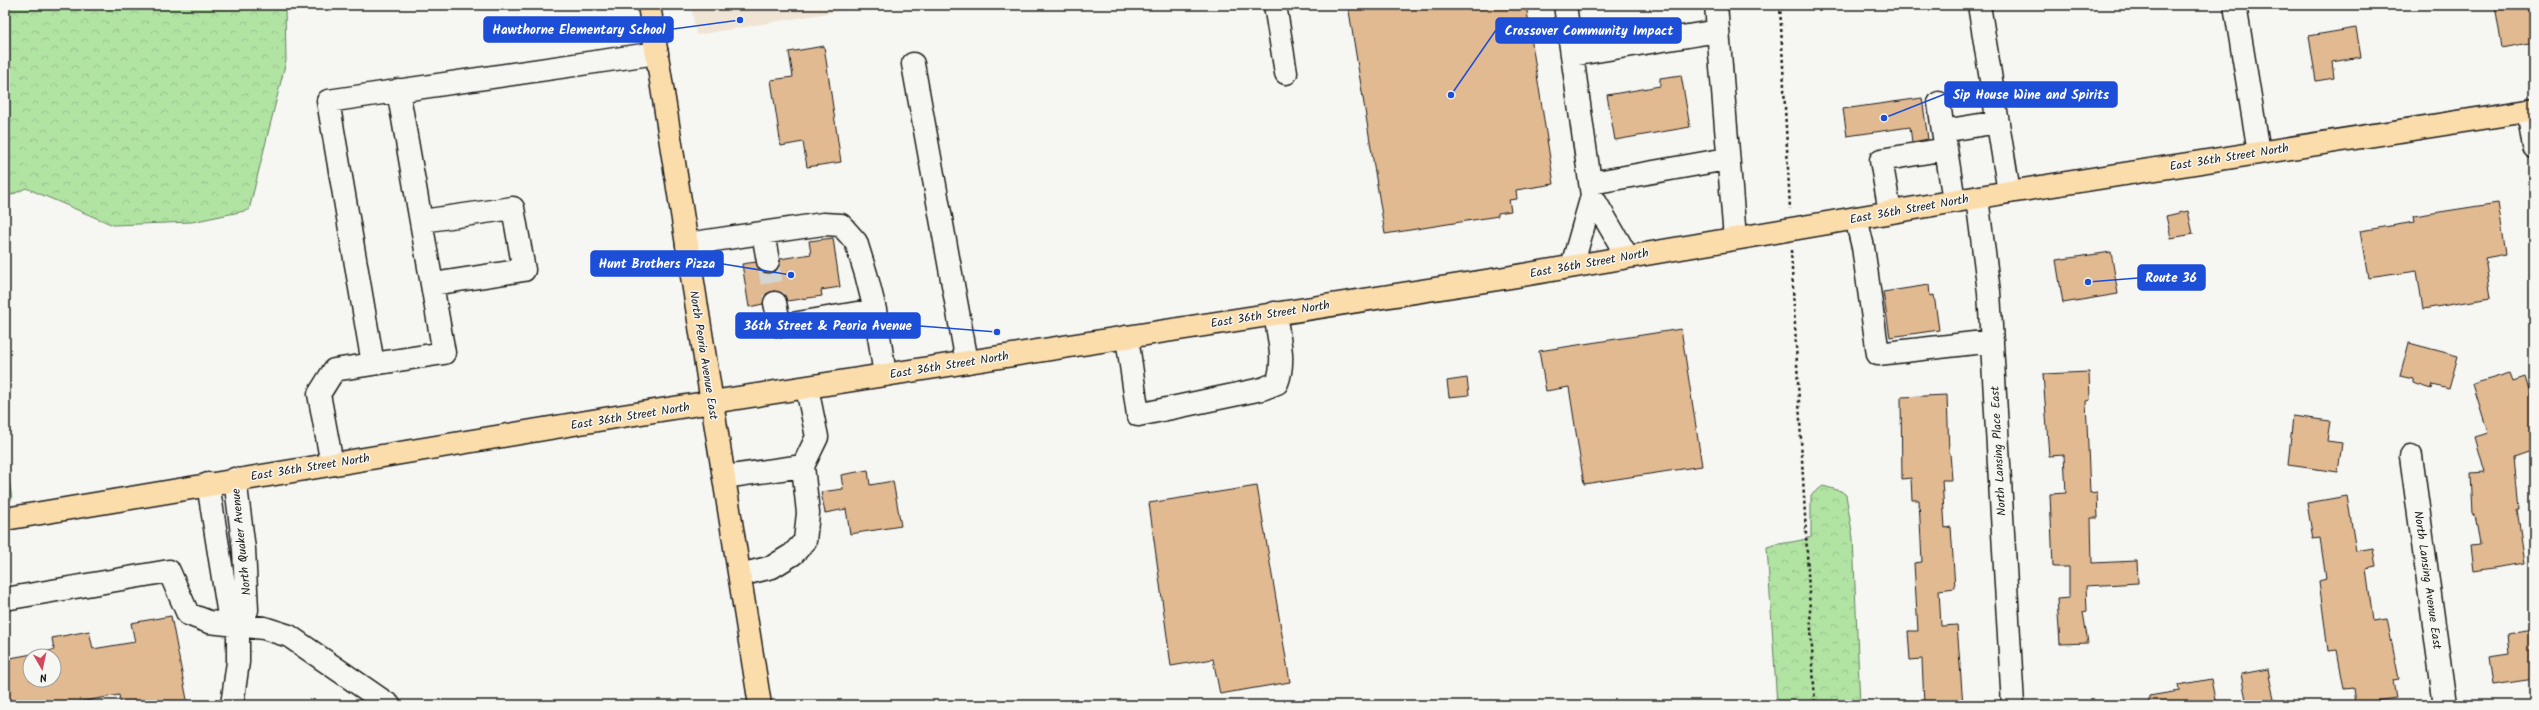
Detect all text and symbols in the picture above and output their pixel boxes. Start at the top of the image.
callout: Hawthorne Elementary School [484,17,673,42]
callout: Crossover Community Impact [1496,18,1681,43]
text: Hawthorne Elementary School [493,20,666,41]
text: Crossover Community Impact [1505,21,1673,42]
callout: Sip House Wine and Spirits [1945,82,2117,107]
text: Sip House Wine and Spirits [1953,85,2109,106]
street label: East 36th Street North [2168,139,2290,176]
street label: East 36th Street North [1848,190,1970,229]
street label: East 36th Street North [1528,244,1650,283]
callout: Hunt Brothers Pizza [591,251,723,276]
text: Hunt Brothers Pizza [599,254,716,275]
callout: Route 36 [2138,265,2205,290]
text: Route 36 [2145,268,2197,289]
street label: North Peoria Avenue East [684,289,723,421]
street label: East 36th Street North [1209,296,1331,333]
callout: 36th Street & Peoria Avenue [736,313,920,338]
text: 36th Street & Peoria Avenue [743,316,913,337]
street label: East 36th Street North [888,347,1010,384]
street label: North Lansing Place East [1986,385,2011,516]
street label: East 36th Street North [569,398,691,435]
street label: East 36th Street North [249,449,371,486]
street label: North Quaker Avenue [226,487,257,596]
street label: North Lansing Avenue East [2408,510,2447,651]
north arrow [22,648,62,688]
text: N [39,667,48,686]

